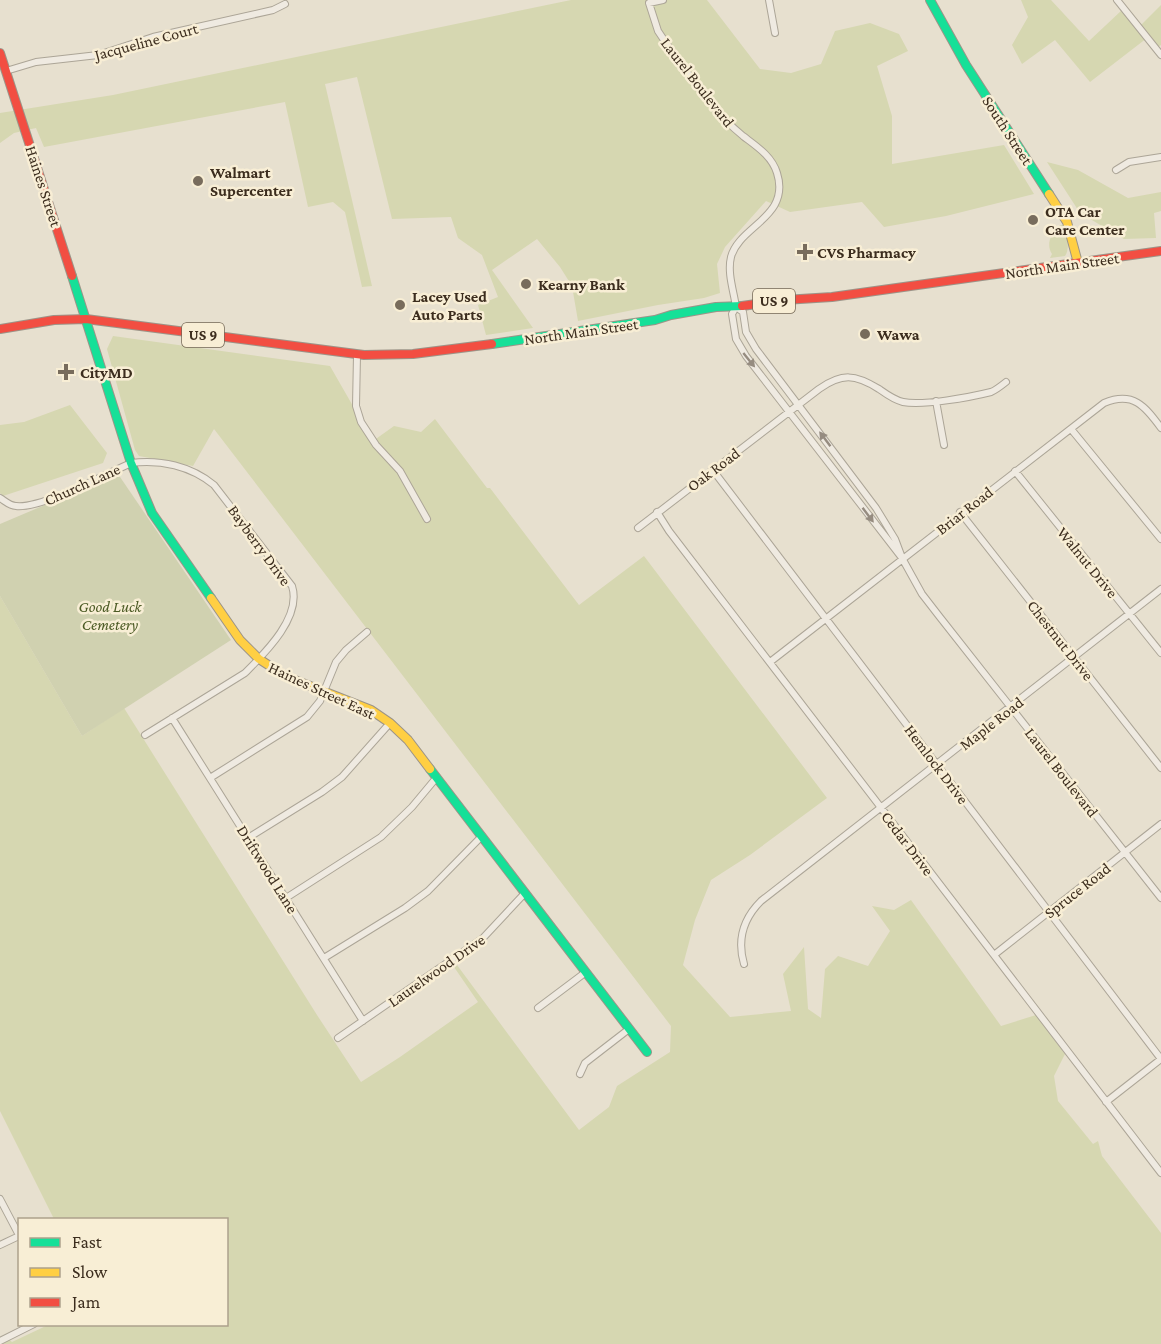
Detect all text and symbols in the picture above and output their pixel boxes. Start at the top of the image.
street label: Jacqueline Court [91,19,201,65]
street label: Laurel Boulevard [658,34,738,131]
street label: South Street [979,93,1036,168]
street label: Haines Street [22,143,65,230]
place label: Walmart Supercenter [209,164,293,199]
marker: Walmart Supercenter [191,174,205,188]
place label: OTA Car Care Center [1045,203,1125,238]
marker: OTA Car Care Center [1026,213,1040,227]
place label: CVS Pharmacy [817,244,916,261]
marker: CVS Pharmacy [798,245,812,259]
street label: North Main Street [1004,249,1121,282]
place label: Kearny Bank [538,276,625,293]
marker: Kearny Bank [519,277,533,291]
place label: Lacey Used Auto Parts [411,288,487,323]
road number: US 9 [753,289,795,313]
marker: Lacey Used Auto Parts [393,298,407,312]
street label: North Main Street [523,315,640,348]
road number: US 9 [182,323,224,347]
place label: Wawa [876,326,920,343]
marker: Wawa [858,327,872,341]
one-way arrow [743,352,756,368]
marker: CityMD [57,363,75,381]
place label: CityMD [80,364,133,381]
one-way arrow [819,432,831,448]
street label: Oak Road [684,444,743,495]
street label: Church Lane [42,460,123,509]
street label: Briar Road [933,483,996,538]
street label: Bayberry Drive [224,502,294,589]
one-way arrow [862,507,874,522]
street label: Walnut Drive [1054,524,1121,601]
street label: Chestnut Drive [1024,597,1097,684]
park label: Good Luck Cemetery [79,598,142,634]
street label: Haines Street East [266,658,378,723]
street label: Maple Road [956,693,1027,754]
street label: Hemlock Drive [901,721,972,807]
street label: Laurel Boulevard [1022,724,1102,821]
street label: Cedar Drive [878,808,937,879]
street label: Driftwood Lane [234,822,301,916]
street label: Spruce Road [1041,859,1115,922]
street label: Laurelwood Drive [385,931,488,1010]
legend [18,1218,228,1326]
text: Fast [72,1232,103,1252]
text: Slow [72,1262,108,1282]
text: Jam [70,1292,101,1312]

